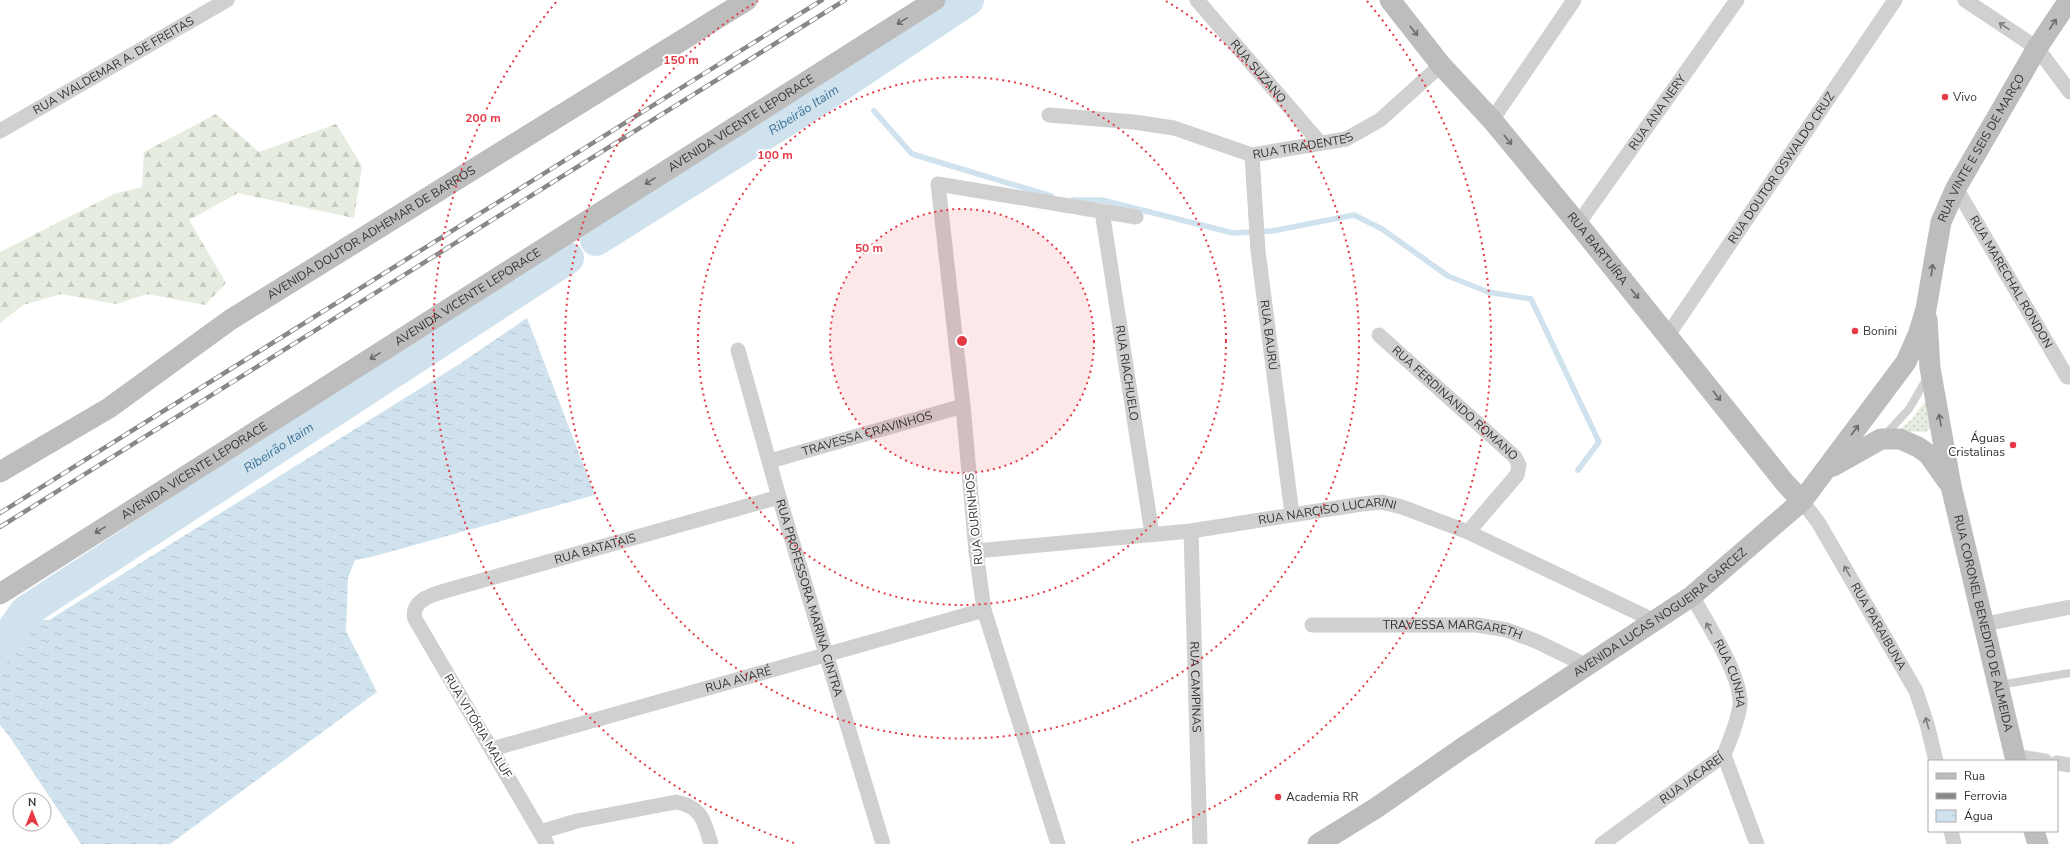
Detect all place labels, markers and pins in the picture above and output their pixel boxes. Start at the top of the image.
place label: Vivo [1952,89,1977,105]
marker: Vivo [1940,92,1950,102]
place label: Bonini [1863,323,1897,339]
marker: Bonini [1850,326,1860,336]
centre of rings [955,334,969,348]
place label: Águas Cristalinas [1948,430,2005,460]
marker: Águas Cristalinas [2008,440,2018,450]
place label: Academia RR [1286,789,1359,805]
marker: Academia RR [1273,792,1283,802]

